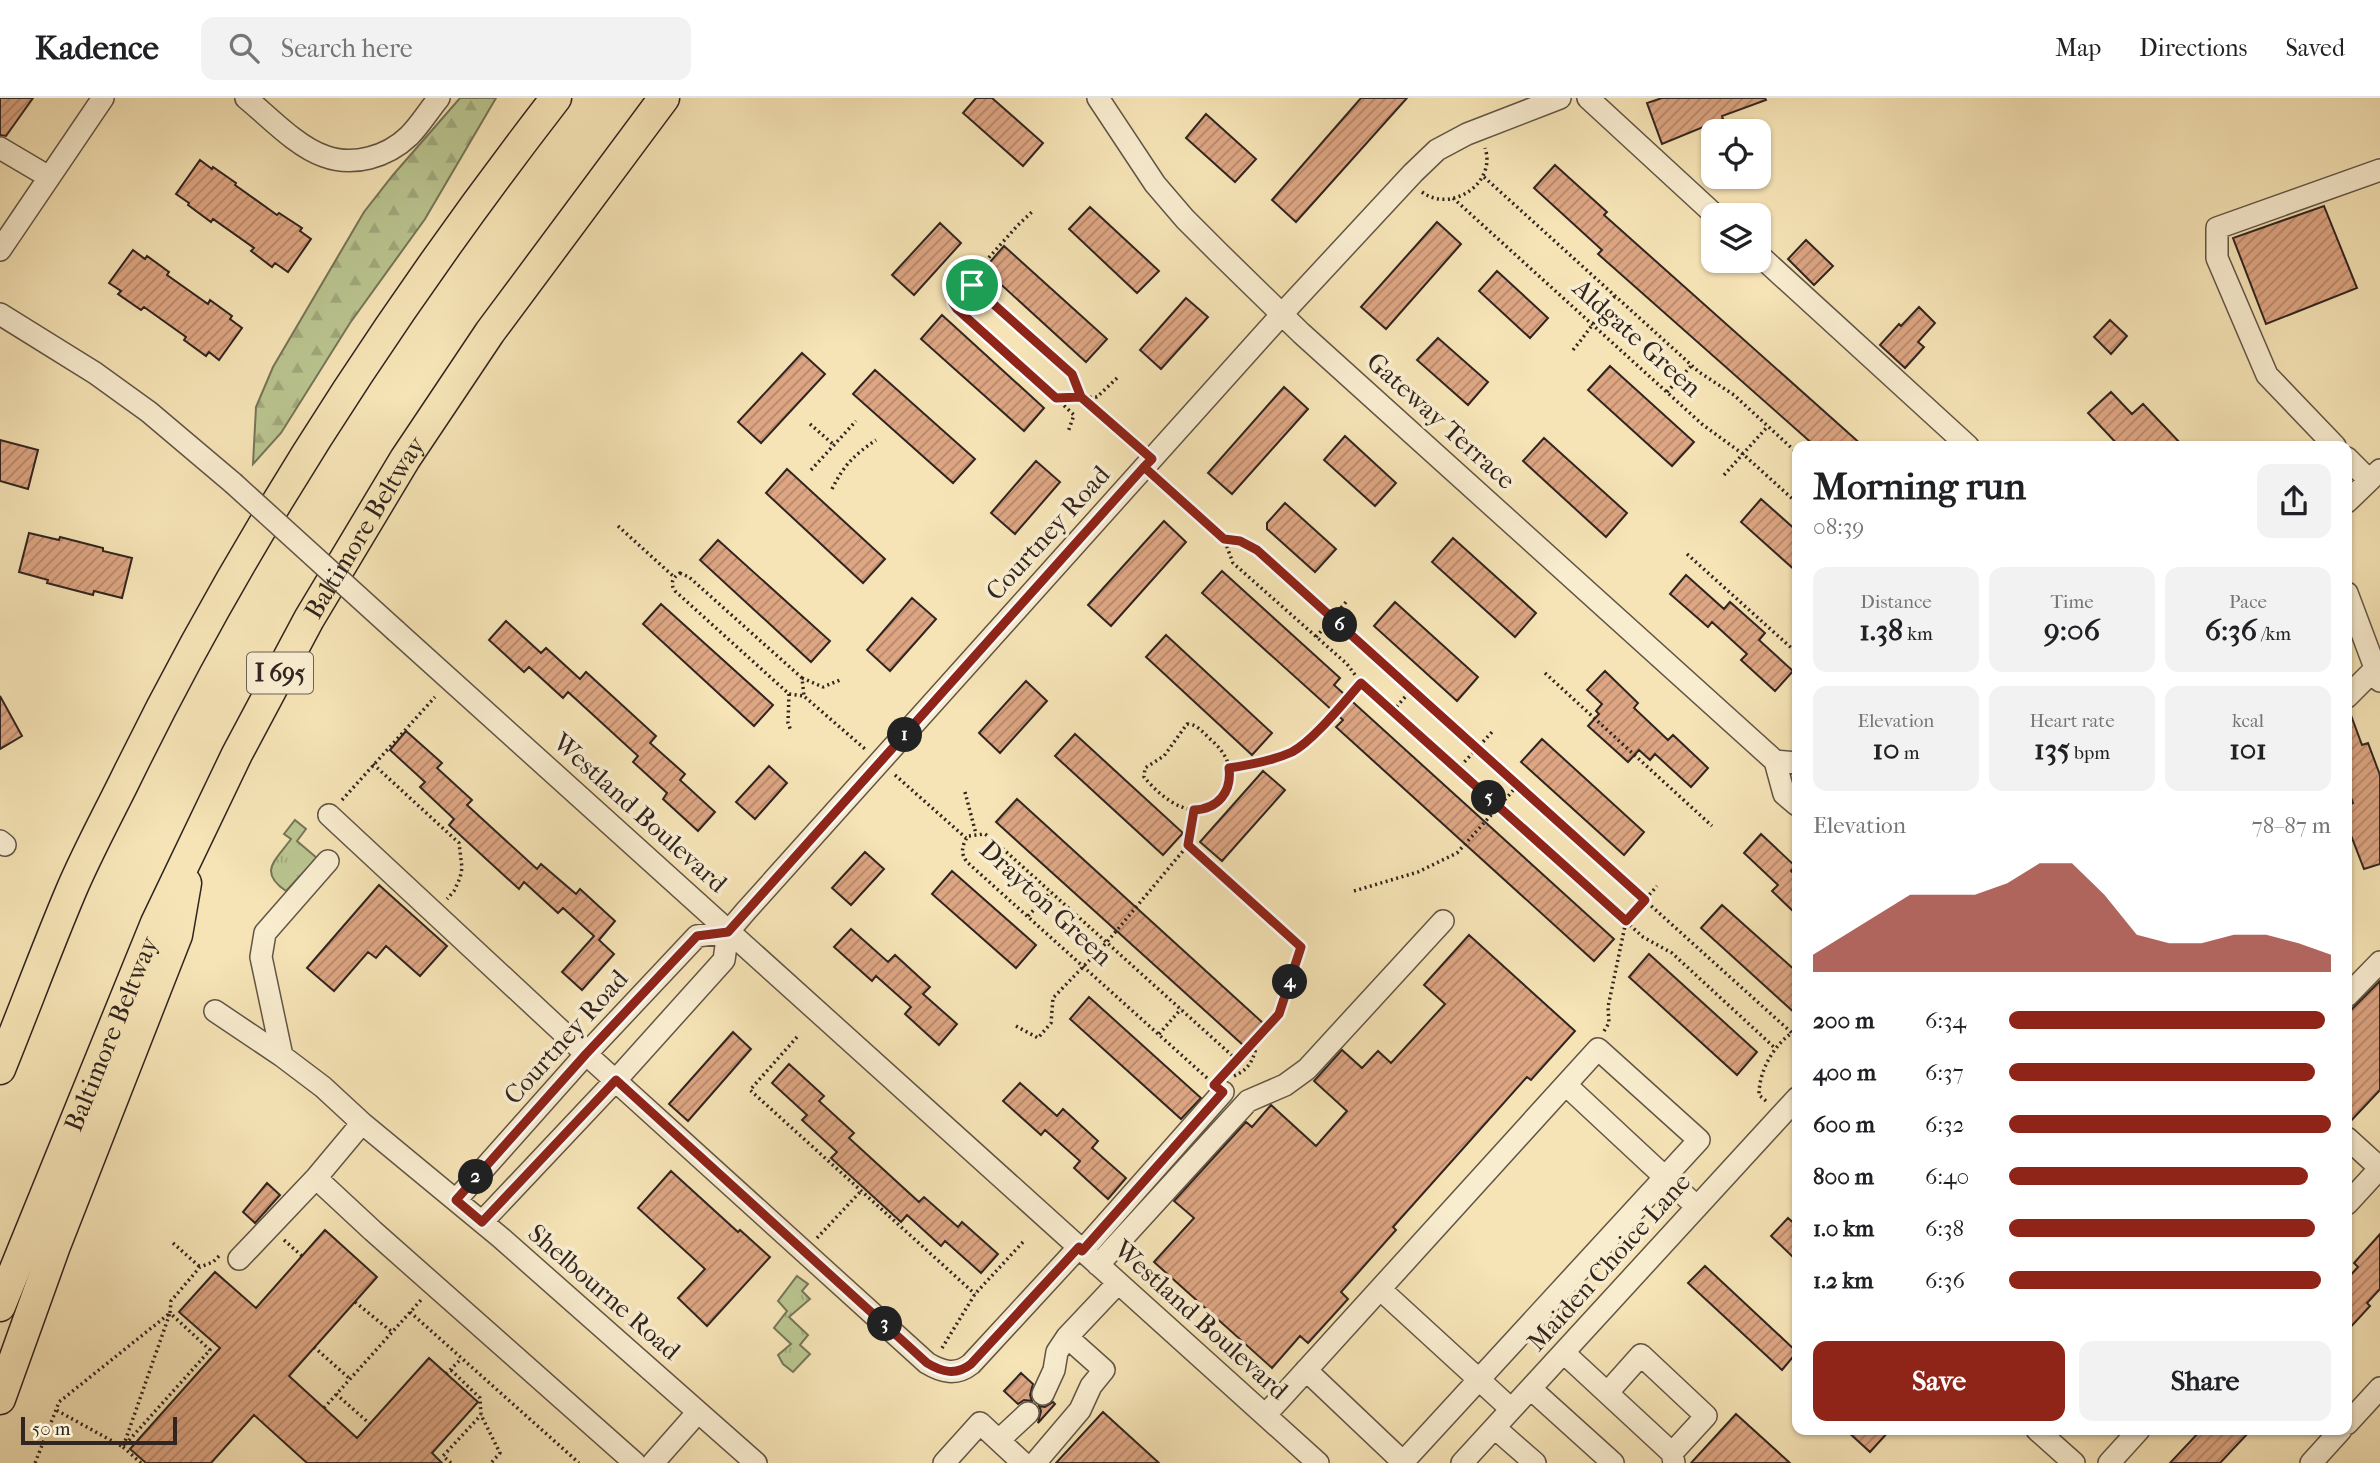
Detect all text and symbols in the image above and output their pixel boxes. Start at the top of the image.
search box [201,17,691,80]
text: Kadence [35,29,159,68]
icon: search [225,29,263,67]
text: Search here [281,33,413,64]
text: Map [2055,34,2101,62]
text: Directions [2139,34,2247,62]
text: Saved [2285,34,2345,62]
map controls [1701,119,1771,273]
button: locate [1701,119,1771,189]
button: layers [1701,203,1771,273]
pin [942,255,1002,315]
icon: arrive [953,266,991,304]
street label: Aldgate Green [1566,272,1707,404]
street label: Gateway Terrace [1360,346,1522,496]
street label: Baltimore Beltway [297,429,432,624]
street label: Courtney Road [979,459,1117,607]
text: Morning run [1813,464,2026,509]
button: share [2257,464,2331,538]
text: 08:39 [1813,513,1864,540]
text: Distance [1860,591,1932,613]
text: Time [2050,591,2094,613]
text: Pace [2229,591,2267,613]
pin: 6 [1322,608,1358,642]
text: 6 [1334,613,1345,635]
text: 1.38 [1859,613,1903,648]
text: 9:06 [2044,613,2100,648]
text: 6:36 [2205,613,2257,648]
text: km [1903,623,1933,645]
text: /km [2257,623,2291,645]
road number: I 695 [247,652,313,694]
text: Elevation [1858,710,1934,732]
text: Heart rate [2029,710,2115,732]
text: kcal [2232,710,2264,732]
pin: 1 [888,718,922,752]
text: 1 [901,723,908,745]
street label: Westland Boulevard [546,726,734,900]
text: 10 [1873,732,1900,767]
text: 135 [2034,732,2070,767]
text: 101 [2229,732,2267,767]
text: m [1900,742,1919,764]
text: bpm [2070,742,2110,764]
pin: 5 [1472,780,1506,816]
text: 5 [1484,786,1493,808]
text: Elevation [1813,812,1906,839]
text: 78–87 m [2252,812,2331,839]
street label: Drayton Green [973,834,1119,972]
street label: Baltimore Beltway [57,931,165,1136]
street label: Courtney Road [497,963,635,1111]
pin: 4 [1272,964,1308,1000]
text: 4 [1284,970,1295,992]
text: 200 m [1813,1007,1874,1034]
text: 6:34 [1925,1007,1966,1034]
text: 400 m [1813,1059,1876,1086]
text: 6:37 [1925,1059,1964,1086]
text: 600 m [1813,1111,1875,1138]
text: 6:32 [1925,1111,1964,1138]
pin: 2 [458,1160,494,1194]
text: 800 m [1813,1163,1874,1190]
text: 6:40 [1925,1163,1969,1190]
text: 2 [471,1165,480,1187]
street label: Maiden Choice Lane [1521,1166,1697,1357]
text: 1.0 km [1813,1215,1874,1242]
text: 6:38 [1925,1215,1964,1242]
street label: Shelbourne Road [522,1218,687,1367]
street label: Westland Boulevard [1107,1233,1295,1407]
text: 1.2 km [1813,1267,1873,1294]
text: 6:36 [1925,1267,1965,1294]
pin: 3 [868,1306,903,1342]
text: 3 [881,1312,888,1334]
button: Save [1813,1341,2065,1421]
button: Share [2079,1341,2331,1421]
scale bar [21,1414,177,1446]
text: 50 m [32,1418,71,1440]

